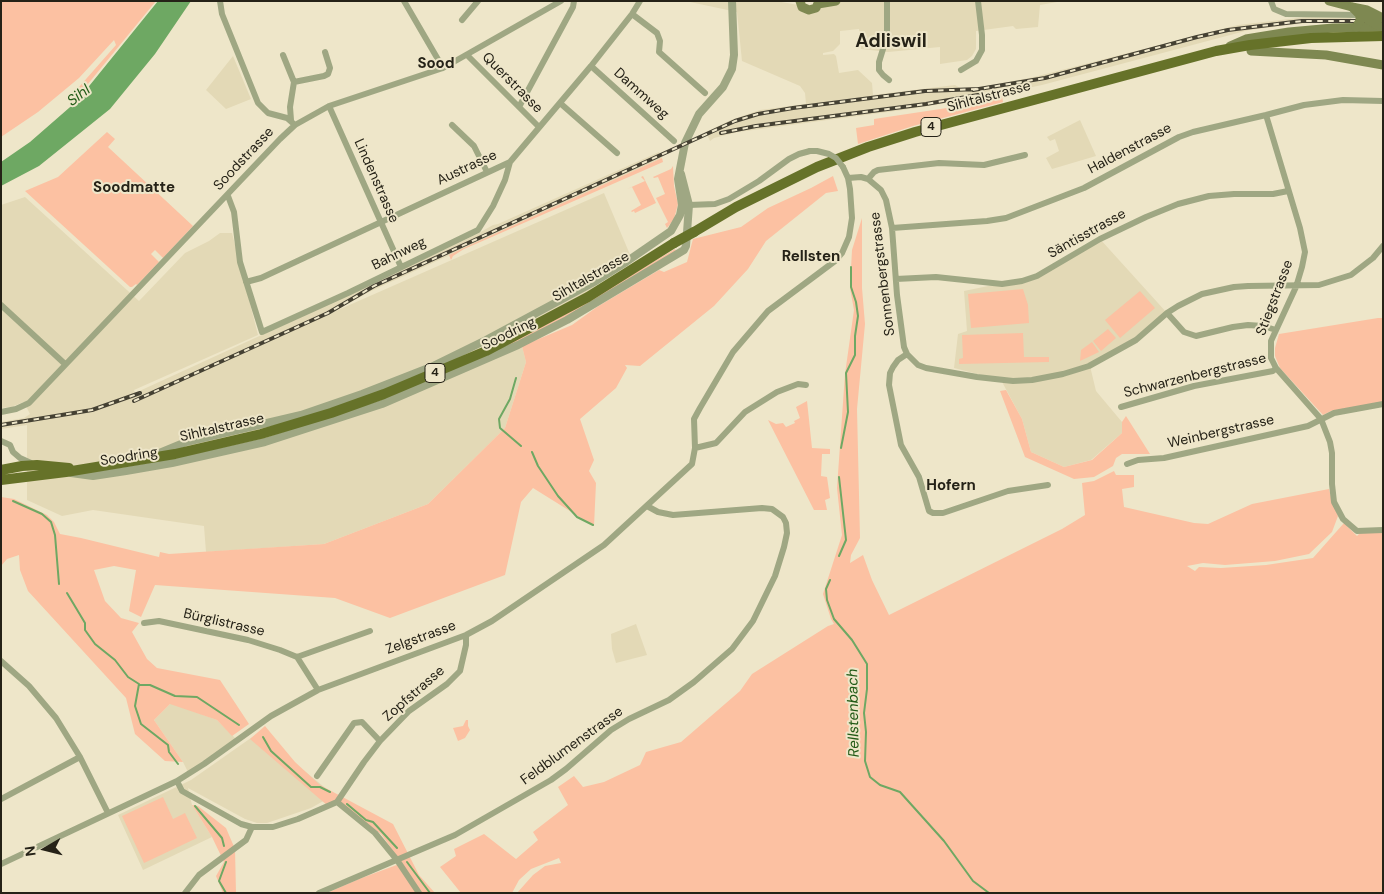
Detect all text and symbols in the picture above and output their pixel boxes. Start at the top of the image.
district label: Adliswil [855,31,927,53]
street label: Querstrasse [478,49,546,117]
district label: Sood [417,55,455,73]
street label: Dammweg [610,65,672,123]
street label: Sihltalstrasse [945,78,1033,116]
water label: Sihl [64,81,94,111]
road number: 4 [921,118,941,136]
street label: Haldenstrasse [1085,120,1175,178]
street label: Soodstrasse [210,124,278,194]
street label: Lindenstrasse [350,136,402,226]
street label: Austrasse [434,147,500,189]
district label: Soodmatte [93,179,175,197]
street label: Säntisstrasse [1045,206,1129,262]
street label: Sonnenbergstrasse [867,211,899,337]
street label: Bahnweg [369,234,429,274]
street label: Sihltalstrasse [550,248,632,306]
district label: Rellsten [782,248,840,266]
street label: Stiegstrasse [1253,258,1297,338]
street label: Soodring [479,314,539,354]
street label: Schwarzenbergstrasse [1122,350,1268,402]
road number: 4 [425,363,445,382]
street label: Sihltalstrasse [178,410,266,446]
street label: Weinbergstrasse [1166,412,1276,452]
street label: Soodring [99,444,159,470]
district label: Hofern [926,477,976,495]
street label: Bürglistrasse [182,606,266,640]
street label: Zelgstrasse [384,618,458,658]
street label: Zopfstrasse [380,663,448,725]
water label: Rellstenbach [844,668,864,758]
street label: Feldblumenstrasse [518,703,626,789]
north arrow [20,824,70,874]
text: N [21,845,40,857]

